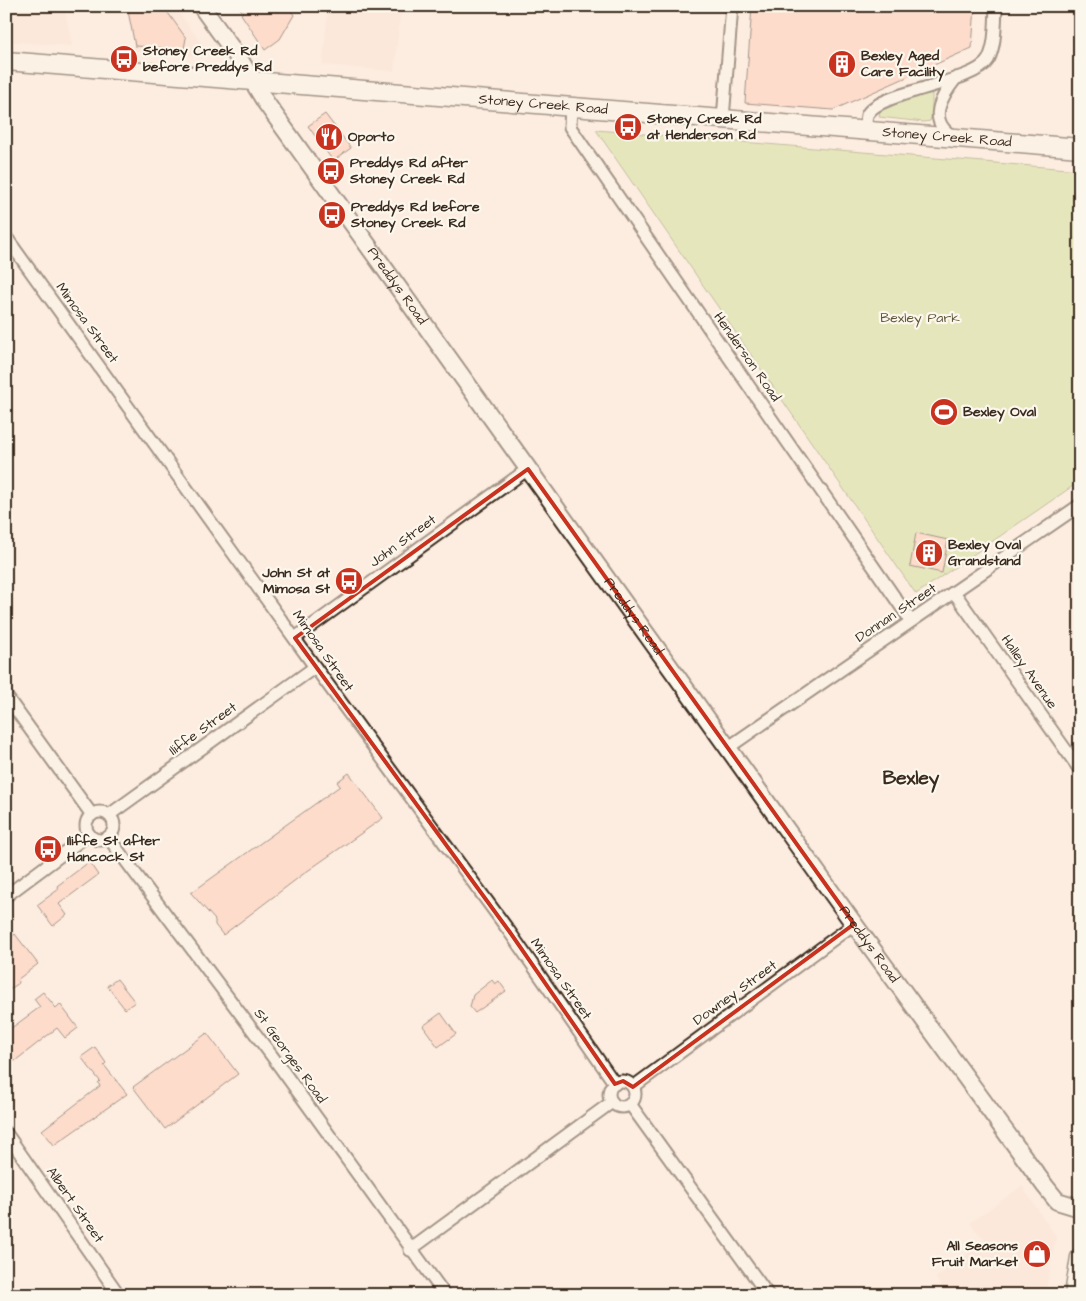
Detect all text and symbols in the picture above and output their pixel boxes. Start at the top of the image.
place label: Stoney Creek Rd before Preddys Rd [142,41,272,77]
bus stop icon: Stoney Creek Rd before Preddys Rd [109,44,139,74]
place label: Bexley Aged Care Facility [861,46,945,82]
building icon: Bexley Aged Care Facility [827,49,857,79]
street label: Stoney Creek Road [478,89,609,120]
place label: Stoney Creek Rd at Henderson Rd [646,109,762,145]
bus stop icon: Stoney Creek Rd at Henderson Rd [613,112,643,142]
restaurant icon: Oporto [314,122,344,152]
street label: Stoney Creek Road [882,122,1012,152]
place label: Oporto [348,127,394,147]
place label: Preddys Rd after Stoney Creek Rd [349,153,468,189]
bus stop icon: Preddys Rd after Stoney Creek Rd [316,156,346,186]
place label: Preddys Rd before Stoney Creek Rd [350,197,480,233]
bus stop icon: Preddys Rd before Stoney Creek Rd [317,200,347,230]
street label: Preddys Road [362,243,432,329]
street label: Mimosa Street [51,279,123,368]
street label: Henderson Road [709,308,785,406]
park label: Bexley Park [880,308,960,328]
sports icon: Bexley Oval [929,397,959,427]
place label: Bexley Oval [963,402,1037,422]
street label: John Street [366,510,441,572]
place label: Bexley Oval Grandstand [948,535,1022,571]
building icon: Bexley Oval Grandstand [914,538,944,568]
place label: John St at Mimosa St [261,563,330,599]
bus stop icon: John St at Mimosa St [334,566,364,596]
street label: Preddys Road [599,573,668,659]
street label: Donnan Street [851,578,941,648]
street label: Mimosa Street [287,606,359,696]
street label: Halley Avenue [996,631,1062,713]
street label: Iliffe Street [165,697,241,760]
district label: Bexley [883,765,940,793]
place label: Iliffe St after Hancock St [67,831,160,867]
bus stop icon: Iliffe St after Hancock St [33,834,63,864]
street label: Preddys Road [834,902,904,987]
street label: Mimosa Street [525,934,597,1024]
street label: Downey Street [689,956,781,1030]
street label: St Georges Road [249,1005,331,1107]
street label: Albert Street [41,1163,109,1247]
place label: All Seasons Fruit Market [932,1236,1018,1272]
shop icon: All Seasons Fruit Market [1022,1239,1052,1269]

